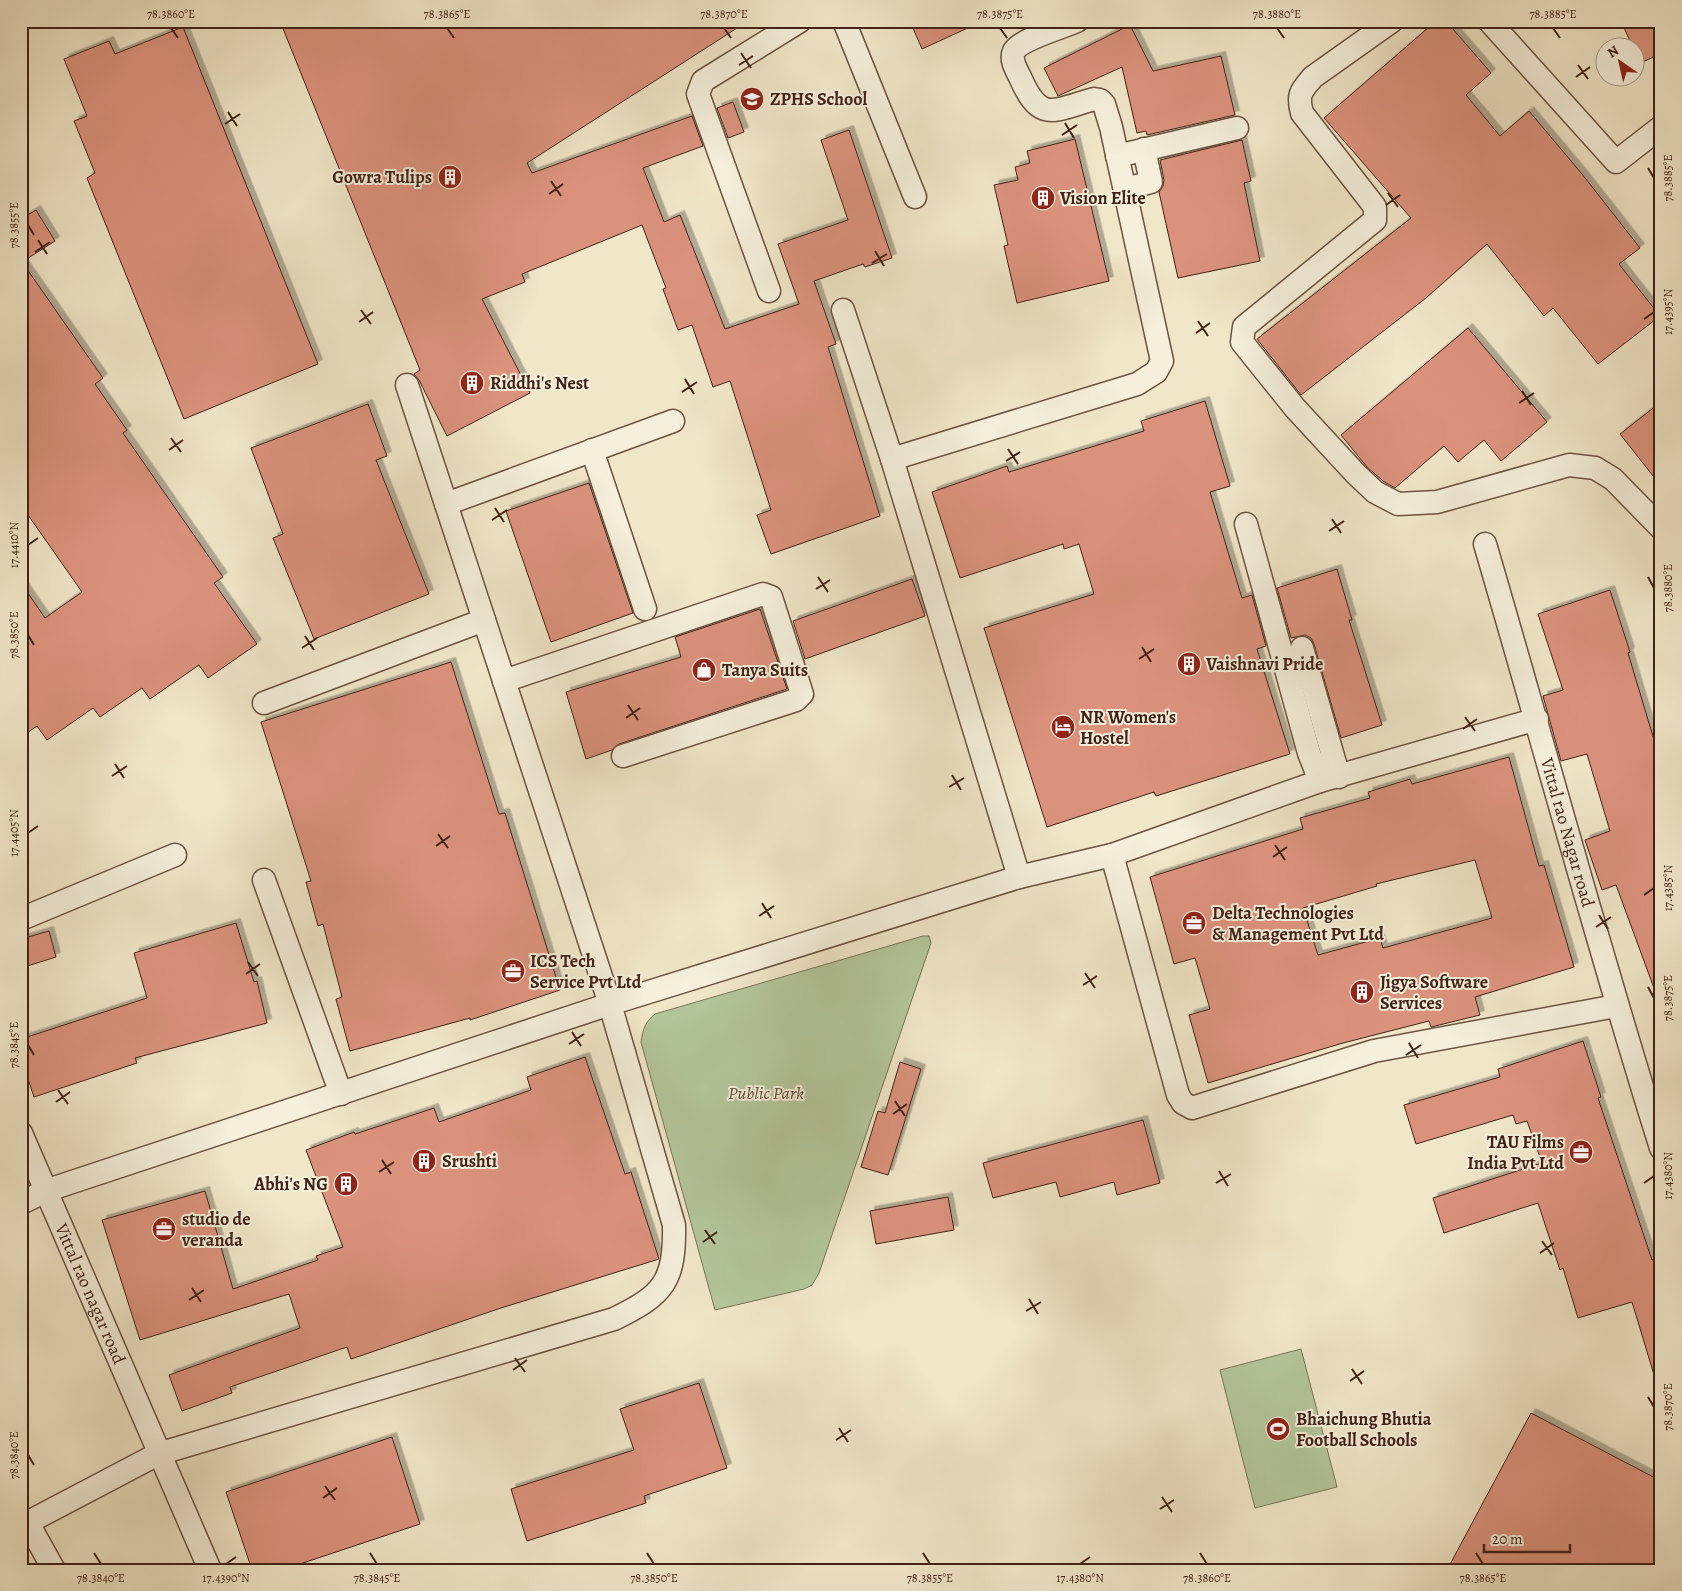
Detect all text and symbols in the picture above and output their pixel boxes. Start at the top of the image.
text: 78.3860°E [147,6,195,22]
text: 78.3865°E [424,6,470,22]
text: 78.3870°E [700,6,748,22]
text: 78.3875°E [977,6,1023,22]
text: 78.3880°E [1253,6,1301,22]
text: 78.3885°E [1529,6,1577,22]
north arrow [1594,38,1644,88]
text: N [1603,41,1623,62]
school or university icon: ZPHS School [739,86,765,112]
place label: ZPHS School [770,87,868,111]
text: 78.3885°E [1660,154,1676,202]
building icon: Gowra Tulips [437,164,463,190]
place label: Gowra Tulips [332,165,432,189]
building icon: Vision Elite [1030,185,1056,211]
place label: Vision Elite [1059,186,1146,210]
text: 78.3855°E [6,202,22,248]
text: 17.4395°N [1660,289,1676,335]
building icon: Riddhi's Nest [459,370,485,396]
place label: Riddhi's Nest [490,371,589,395]
text: 17.4410°N [6,521,22,568]
text: 78.3880°E [1660,564,1676,612]
text: 78.3850°E [6,611,22,659]
building icon: Vaishnavi Pride [1176,651,1202,677]
place label: Vaishnavi Pride [1205,652,1323,676]
shop icon: Tanya Suits [691,657,717,683]
place label: Tanya Suits [722,658,808,682]
place label: NR Women's Hostel [1080,705,1176,750]
hotel icon: NR Women's Hostel [1050,714,1076,740]
street label: Vittal rao Nagar road [1535,754,1600,910]
text: 17.4405°N [6,809,22,857]
text: 17.4385°N [1660,864,1676,911]
place label: Delta Technologies & Management Pvt Ltd [1212,901,1384,946]
office icon: Delta Technologies & Management Pvt Ltd [1181,910,1207,936]
place label: ICS Tech Service Pvt Ltd [530,949,642,994]
office icon: ICS Tech Service Pvt Ltd [500,958,526,984]
place label: Jigya Software Services [1380,970,1488,1015]
text: 78.3875°E [1660,975,1676,1021]
building icon: Jigya Software Services [1349,979,1375,1005]
text: 78.3845°E [6,1022,22,1068]
park label: Public Park [728,1081,804,1105]
place label: TAU Films India Pvt Ltd [1467,1130,1564,1175]
office icon: TAU Films India Pvt Ltd [1568,1139,1594,1165]
building icon: Srushti [411,1148,437,1174]
place label: Srushti [442,1149,497,1173]
text: 17.4380°N [1660,1152,1676,1200]
building icon: Abhi's NG [333,1171,359,1197]
place label: Abhi's NG [253,1172,328,1196]
place label: studio de veranda [181,1207,250,1252]
office icon: studio de veranda [151,1216,177,1242]
street label: Vittal rao nagar road [49,1219,132,1368]
text: 78.3870°E [1660,1383,1676,1431]
place label: Bhaichung Bhutia Football Schools [1296,1407,1432,1452]
sports icon: Bhaichung Bhutia Football Schools [1265,1416,1291,1442]
text: 78.3840°E [6,1431,22,1479]
scale bar [1484,1521,1571,1553]
text: 20 m [1492,1529,1523,1549]
text: 78.3840°E [77,1570,125,1586]
text: 17.4390°N [202,1570,250,1586]
text: 78.3845°E [354,1570,400,1586]
text: 78.3850°E [630,1570,678,1586]
text: 78.3855°E [907,1570,953,1586]
text: 17.4380°N [1056,1570,1104,1586]
text: 78.3860°E [1183,1570,1231,1586]
text: 78.3865°E [1460,1570,1506,1586]

